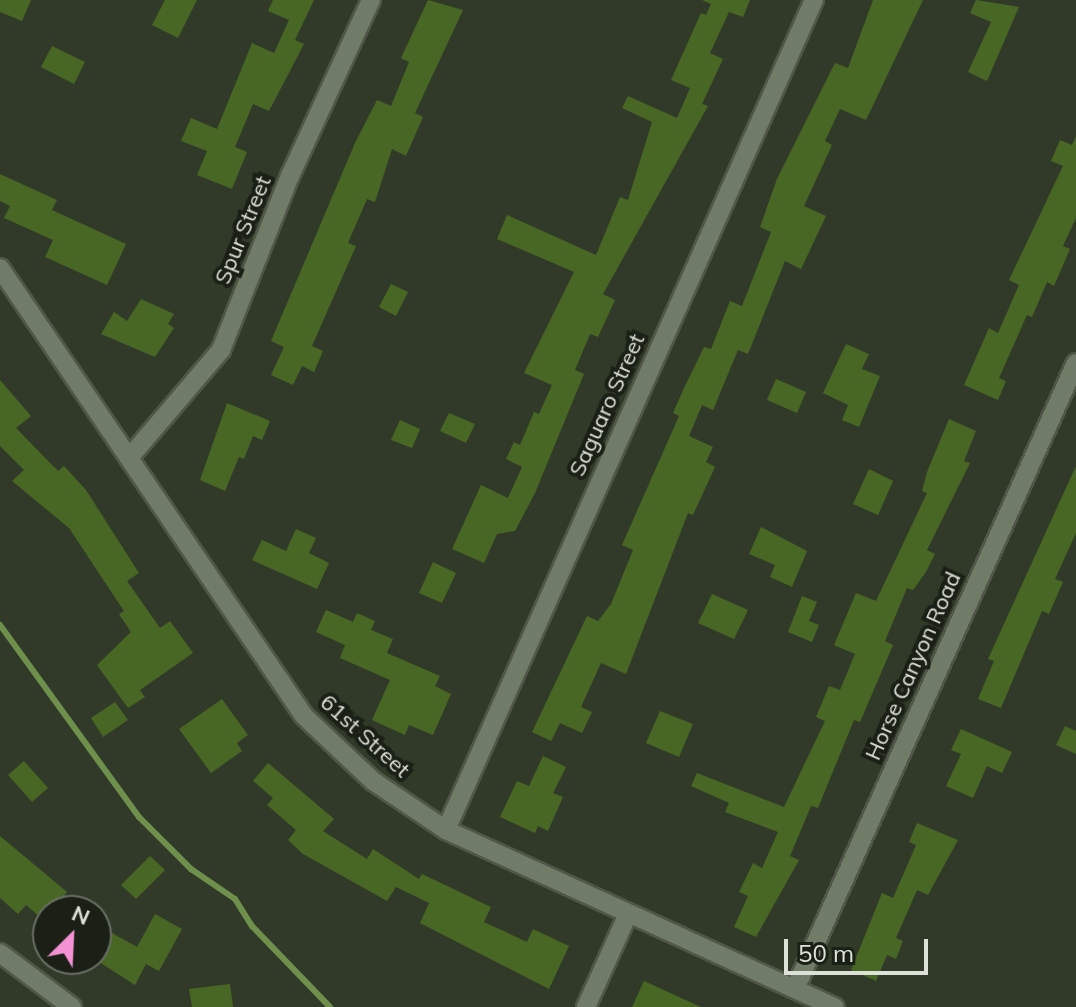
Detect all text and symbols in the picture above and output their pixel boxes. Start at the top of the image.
street label: Spur Street [209,172,277,288]
street label: Saguaro Street [564,330,650,480]
street label: Horse Canyon Road [860,568,966,764]
street label: 61st Street [315,689,415,783]
north arrow [32,895,112,975]
text: N [68,899,94,931]
scale bar [788,923,932,973]
text: 50 m [798,938,854,968]

